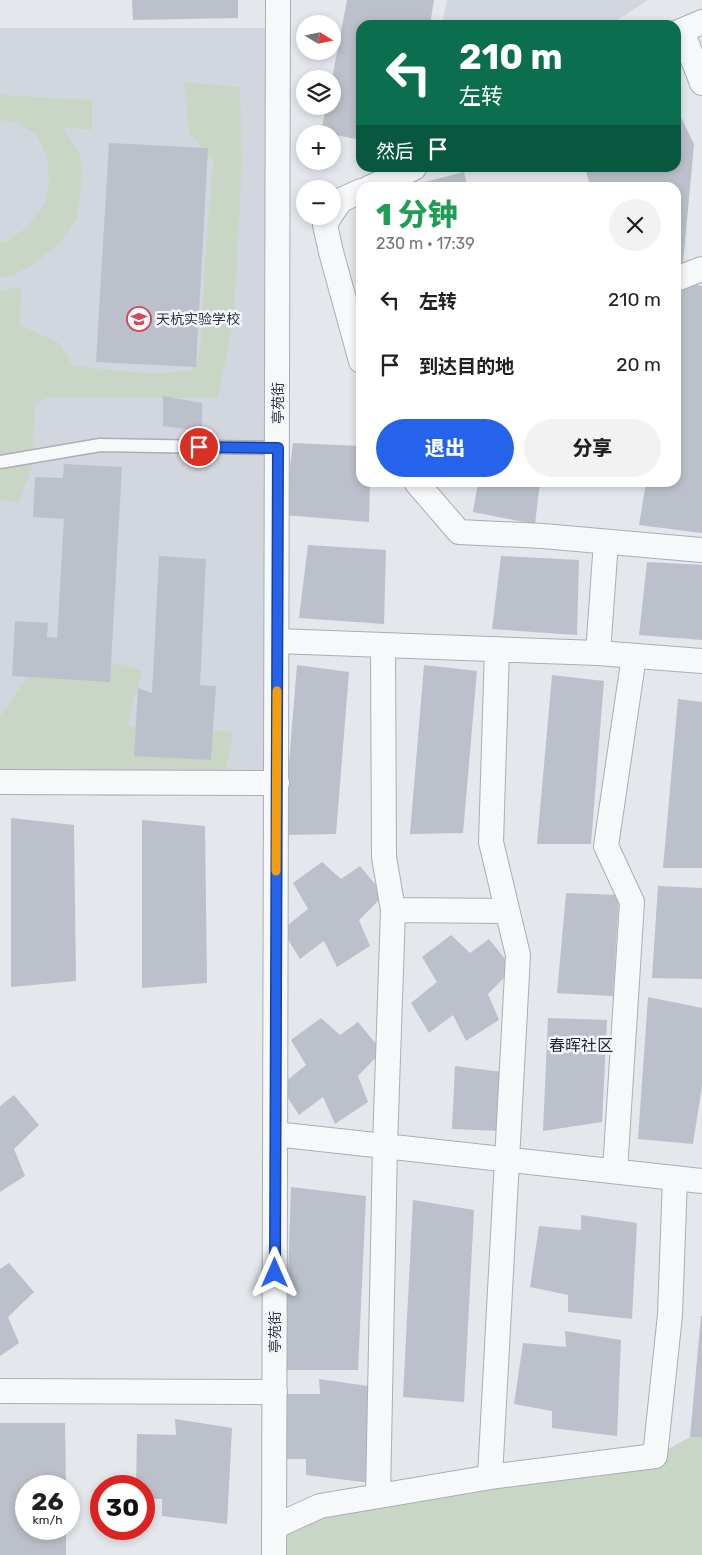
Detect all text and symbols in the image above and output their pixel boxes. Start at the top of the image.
north arrow [296,15,341,60]
map controls [296,15,341,225]
text: 210 m [459,36,562,78]
icon: left [376,40,441,105]
button: layers [296,70,341,115]
text: 左转 [459,83,503,110]
button: + [296,125,341,170]
icon: arrive [424,135,452,163]
text: 然后 [376,140,414,163]
button: − [296,180,341,225]
text: 1 分钟 [376,197,458,233]
button: close [609,199,661,251]
text: 230 m · 17:39 [376,234,475,253]
icon: left [376,286,404,314]
text: 210 m [608,288,661,311]
text: 左转 [419,290,457,313]
school or university icon: 天杭实验学校 [126,306,152,332]
place label: 天杭实验学校 [156,311,240,328]
icon: arrive [376,351,404,379]
text: 20 m [616,353,661,376]
text: 到达目的地 [419,355,514,378]
street label: 亭苑街 [270,382,287,424]
button: 退出 [376,419,514,477]
button: 分享 [524,419,661,477]
pin [178,426,220,468]
icon: arrive [185,433,213,461]
district label: 春晖社区 [549,1036,613,1055]
position arrow [248,1246,300,1298]
street label: 亭苑街 [267,1311,284,1353]
speed limit sign: 30 [90,1475,155,1540]
text: 26 [31,1487,64,1516]
text: km/h [33,1513,62,1527]

